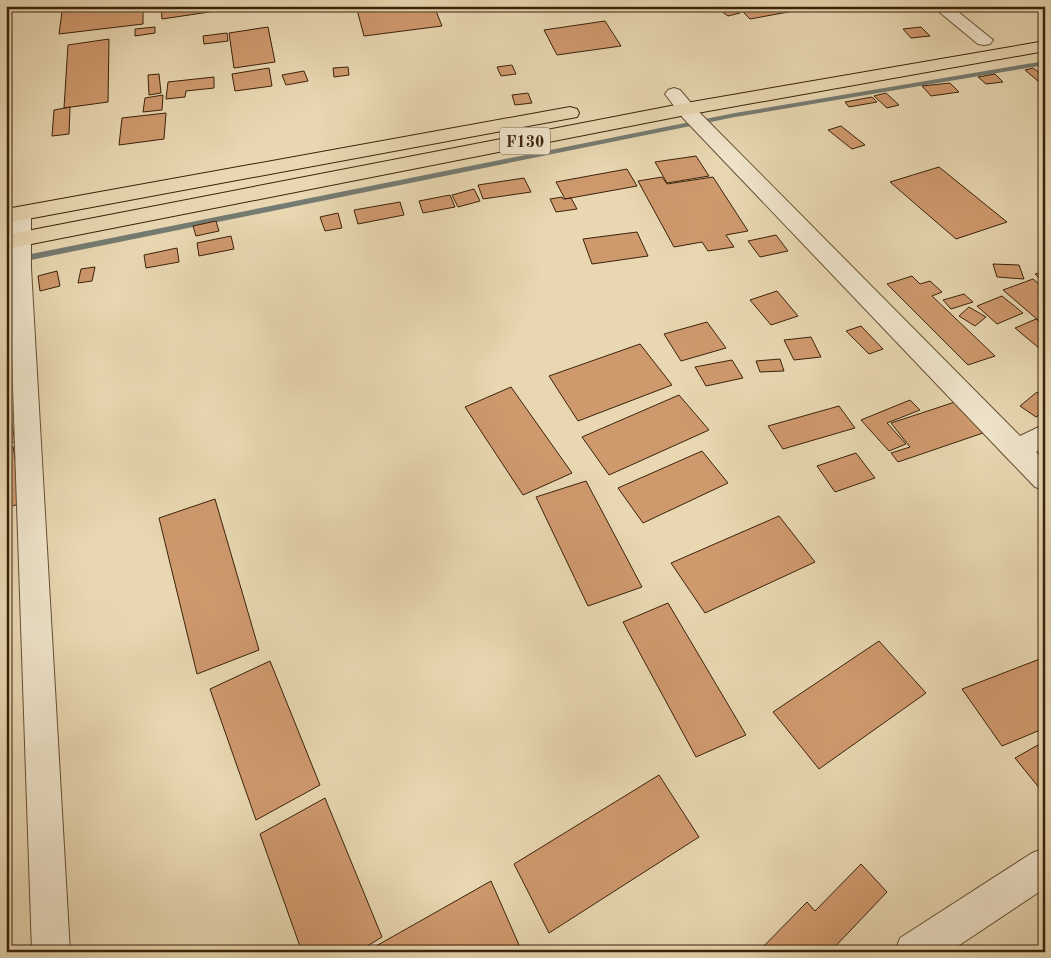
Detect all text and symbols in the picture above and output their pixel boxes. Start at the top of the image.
road number: F130 [500,128,550,154]

